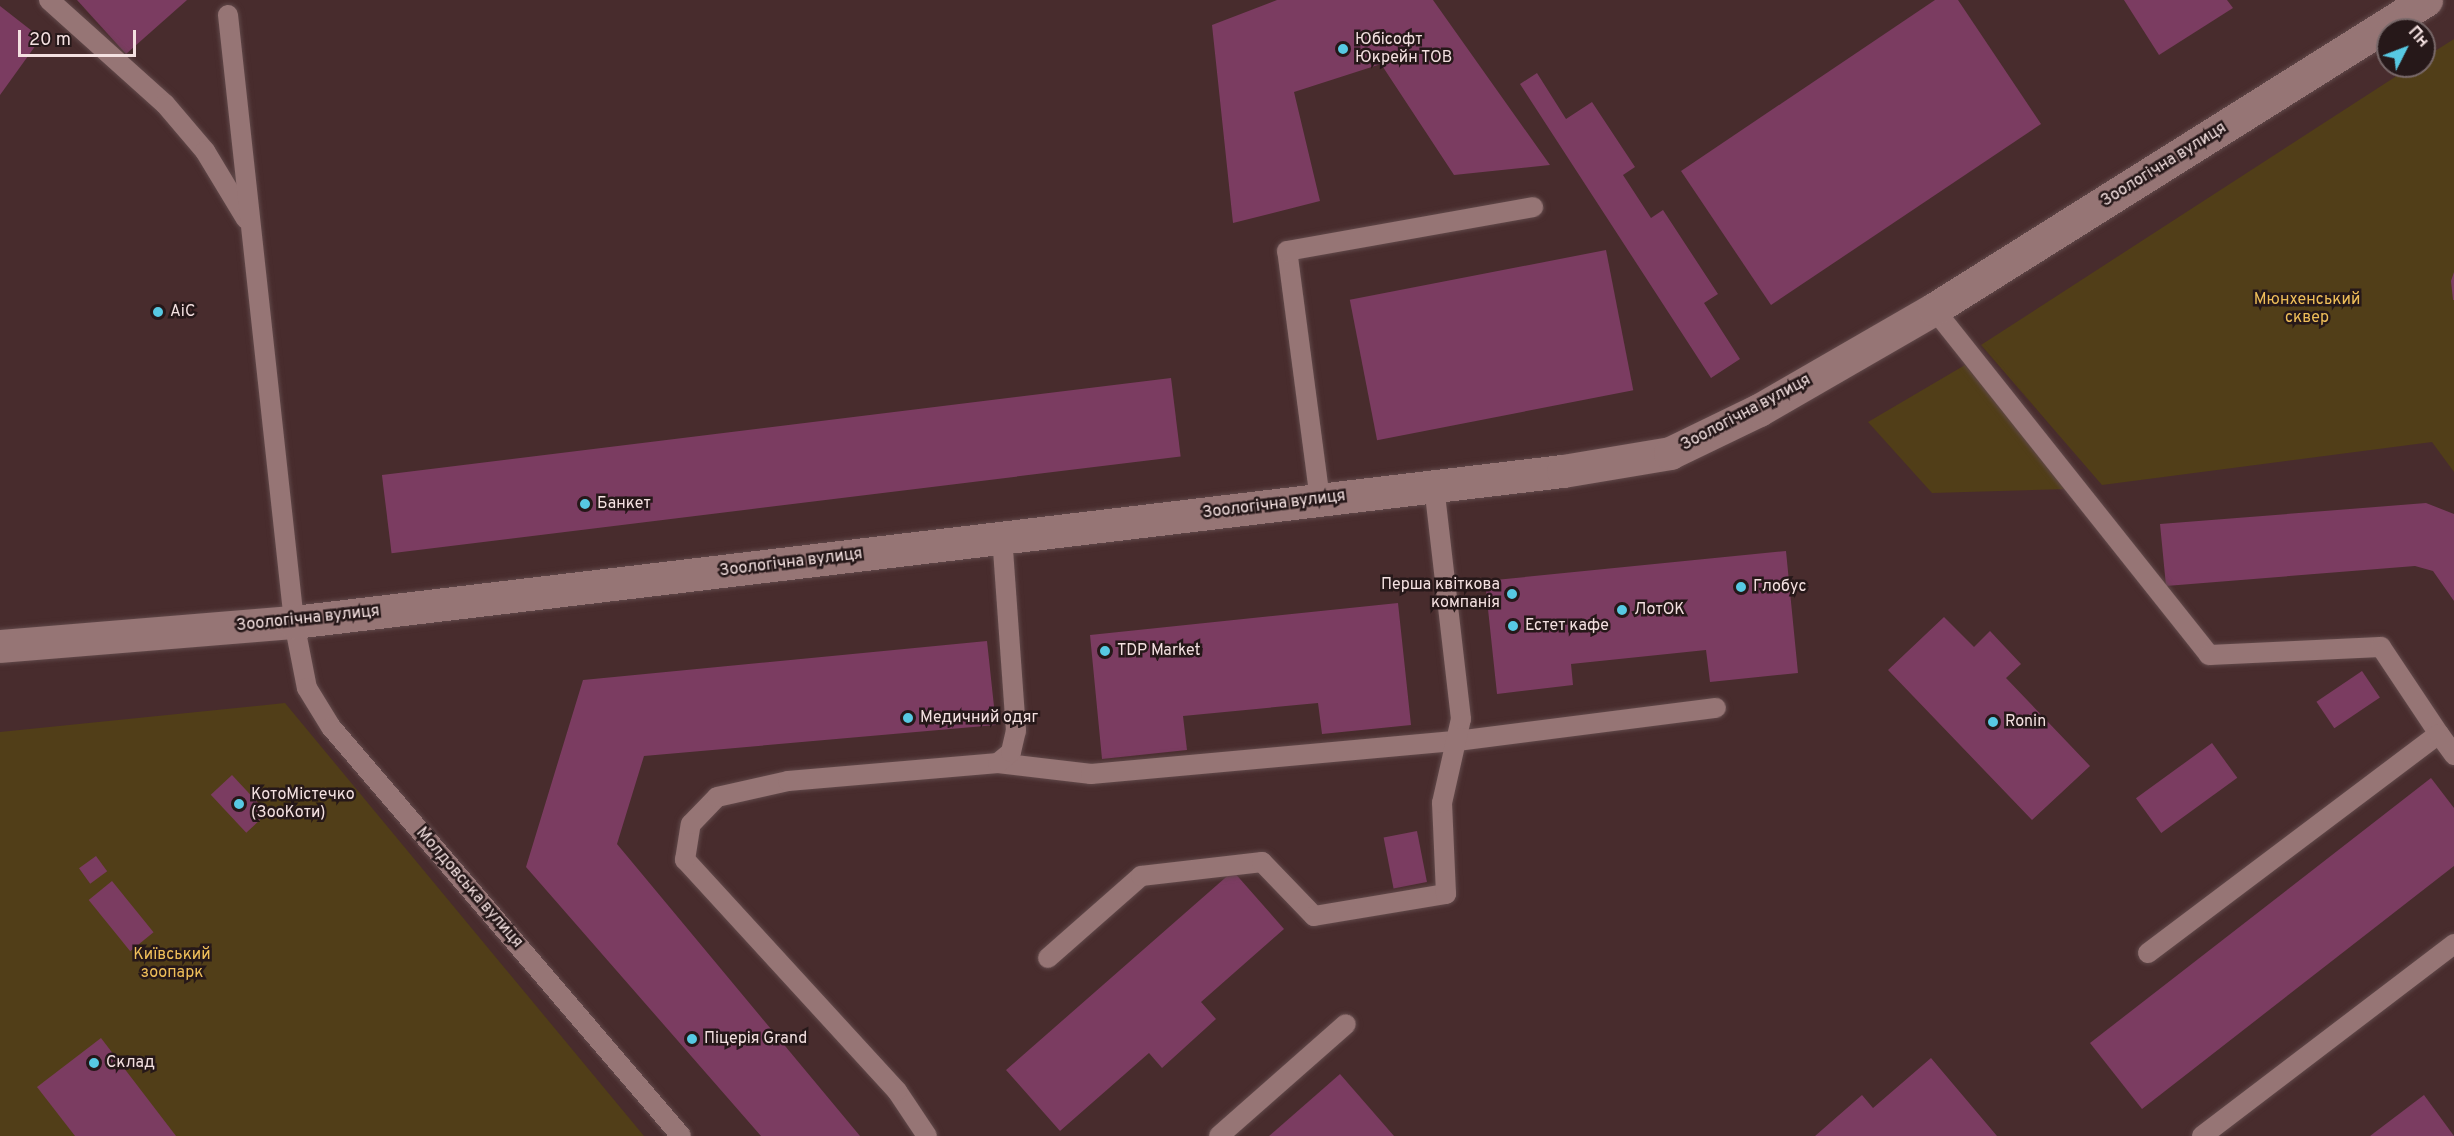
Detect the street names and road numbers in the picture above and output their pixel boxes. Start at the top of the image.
street label: Зоологічна вулиця [2098,119,2230,211]
street label: Зоологічна вулиця [1678,371,1814,455]
street label: Зоологічна вулиця [1201,487,1347,523]
street label: Зоологічна вулиця [718,545,864,581]
street label: Зоологічна вулиця [235,602,381,636]
street label: Молдовська вулиця [412,824,526,952]

